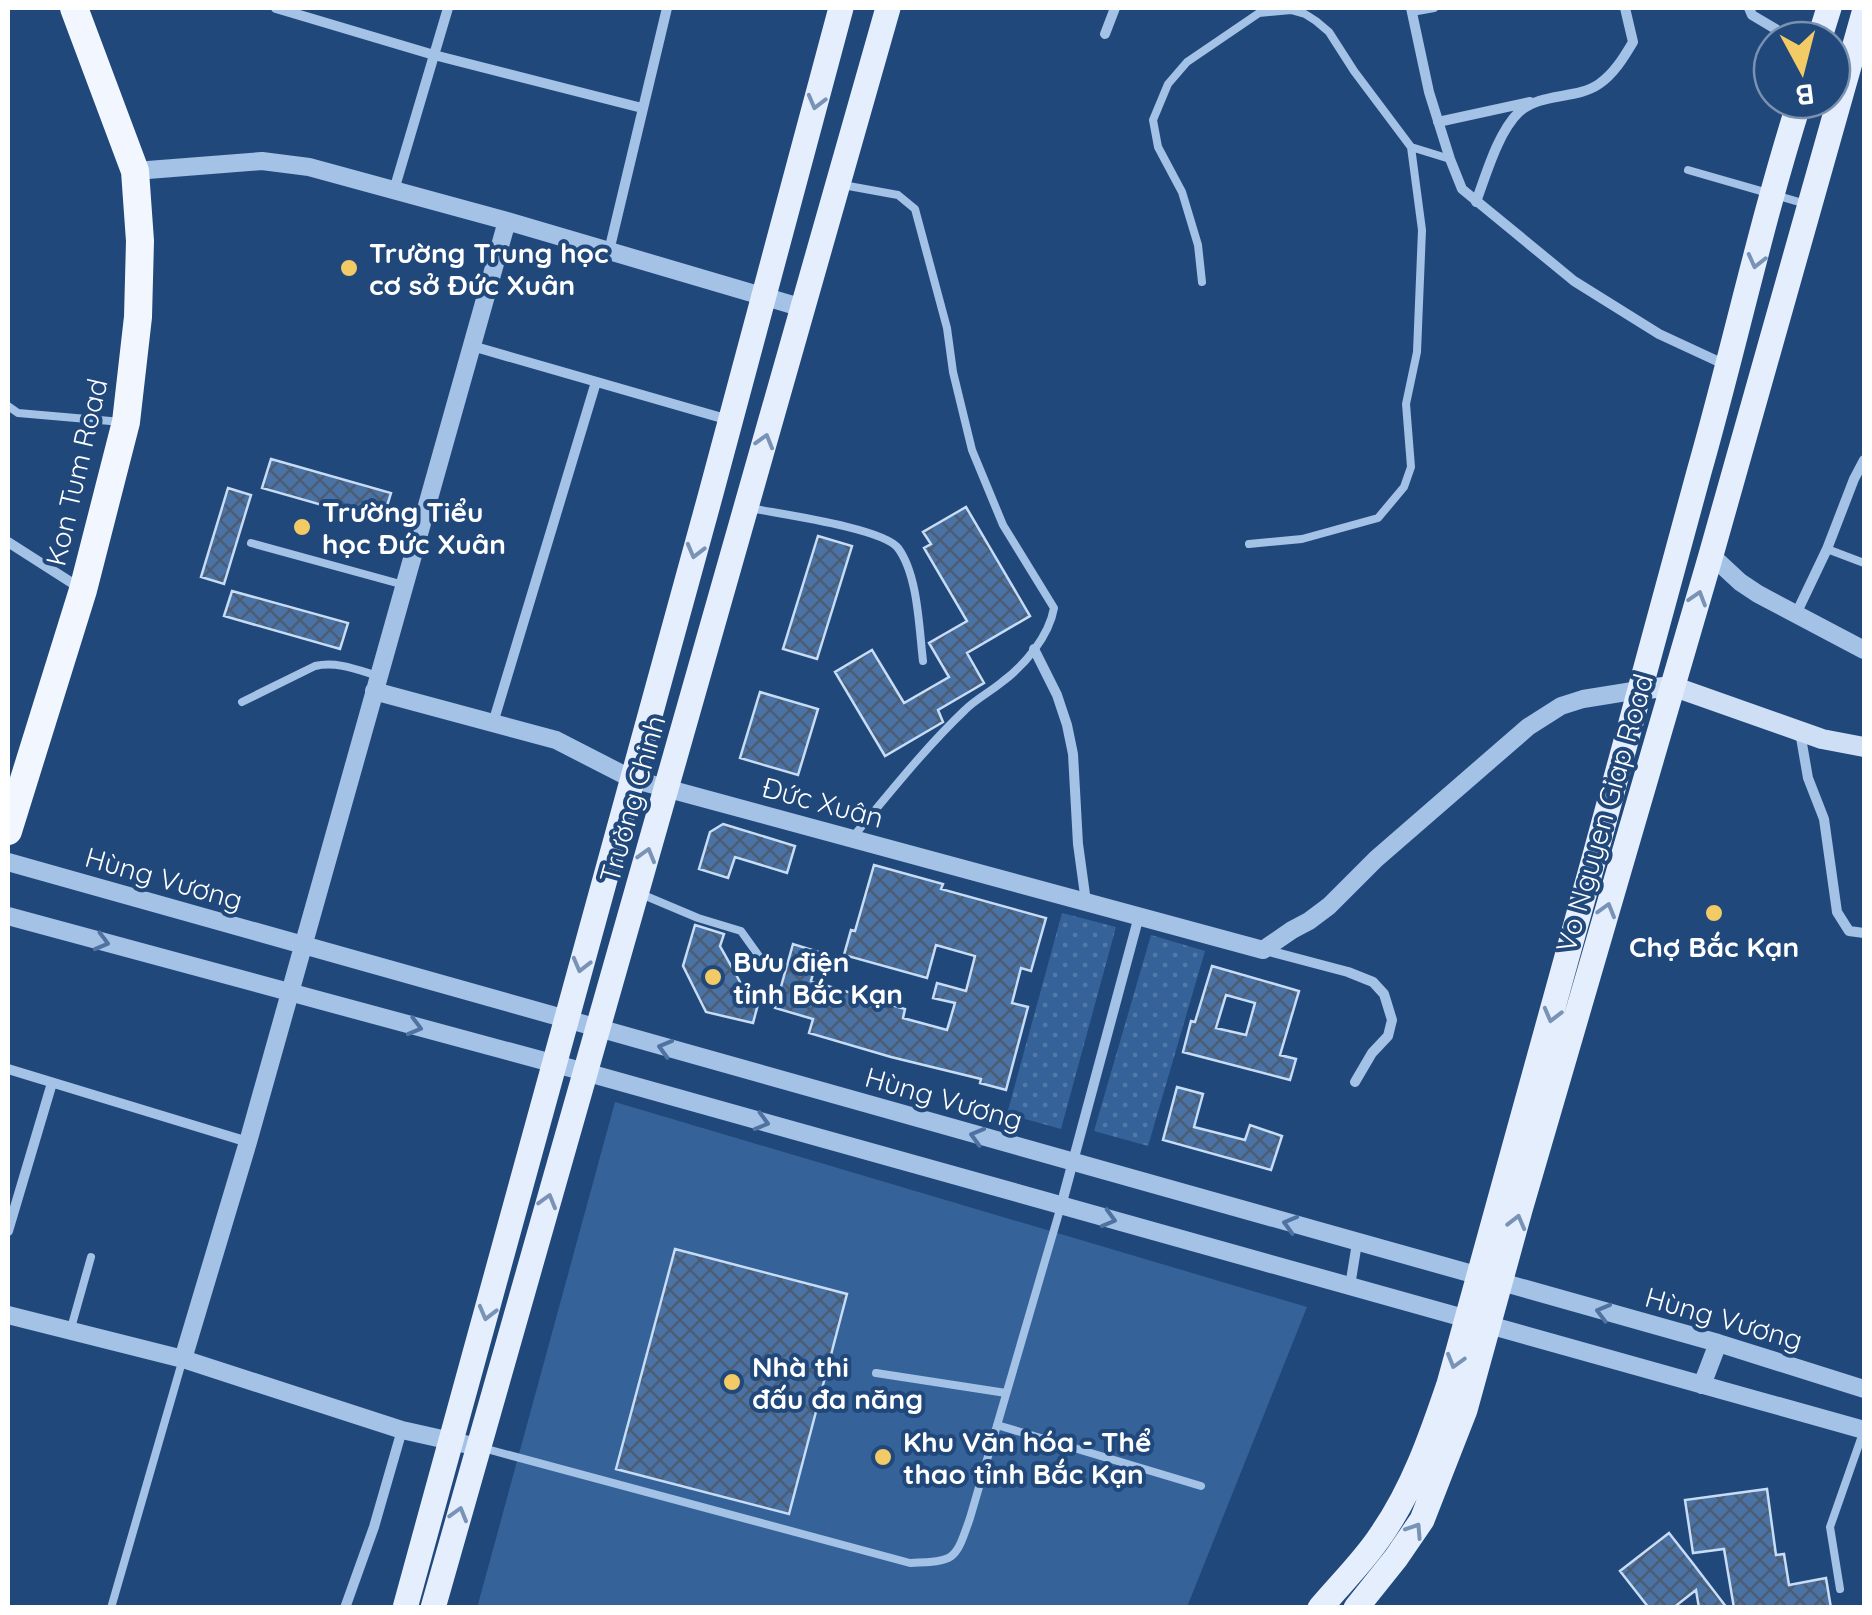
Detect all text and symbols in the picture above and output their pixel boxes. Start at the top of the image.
north arrow [1752,20,1852,120]
text: B [1794,77,1816,114]
one-way arrow [807,93,828,110]
place label: Trường Trung học cơ sở Đức Xuân [369,235,609,302]
one-way arrow [1746,252,1767,270]
marker: Trường Trung học cơ sở Đức Xuân [338,257,360,279]
street label: Kon Tum Road [37,375,115,569]
one-way arrow [753,434,774,451]
place label: Trường Tiểu học Đức Xuân [322,494,506,561]
marker: Trường Tiểu học Đức Xuân [291,516,313,538]
one-way arrow [686,542,707,559]
one-way arrow [1686,590,1707,607]
street label: Vo Nguyen Giap Road [1547,670,1661,956]
street label: Trường Chinh [591,711,673,887]
street label: Đức Xuân [759,769,887,835]
street label: Hùng Vương [81,839,247,917]
one-way arrow [635,847,656,864]
one-way arrow [1595,902,1616,919]
marker: Chợ Bắc Kạn [1703,902,1725,924]
place label: Chợ Bắc Kạn [1629,929,1799,964]
one-way arrow [92,930,110,951]
place label: Bưu điện tỉnh Bắc Kạn [733,944,903,1011]
one-way arrow [571,956,592,973]
marker: Bưu điện tỉnh Bắc Kạn [702,966,724,988]
one-way arrow [1543,1005,1564,1023]
one-way arrow [406,1015,423,1036]
one-way arrow [657,1039,674,1060]
street label: Hùng Vương [861,1059,1027,1137]
one-way arrow [753,1110,770,1131]
one-way arrow [970,1127,987,1148]
one-way arrow [537,1193,558,1210]
one-way arrow [1100,1207,1117,1228]
one-way arrow [1283,1215,1300,1236]
one-way arrow [1505,1215,1526,1232]
street label: Hùng Vương [1641,1279,1807,1357]
one-way arrow [1595,1302,1613,1323]
one-way arrow [477,1304,498,1321]
place label: Nhà thi đấu đa năng [752,1349,923,1416]
one-way arrow [1446,1352,1467,1369]
marker: Nhà thi đấu đa năng [721,1371,743,1393]
place label: Khu Văn hóa - Thể thao tỉnh Bắc Kạn [903,1424,1151,1491]
marker: Khu Văn hóa - Thể thao tỉnh Bắc Kạn [872,1446,894,1468]
one-way arrow [448,1506,469,1523]
one-way arrow [1402,1522,1421,1540]

